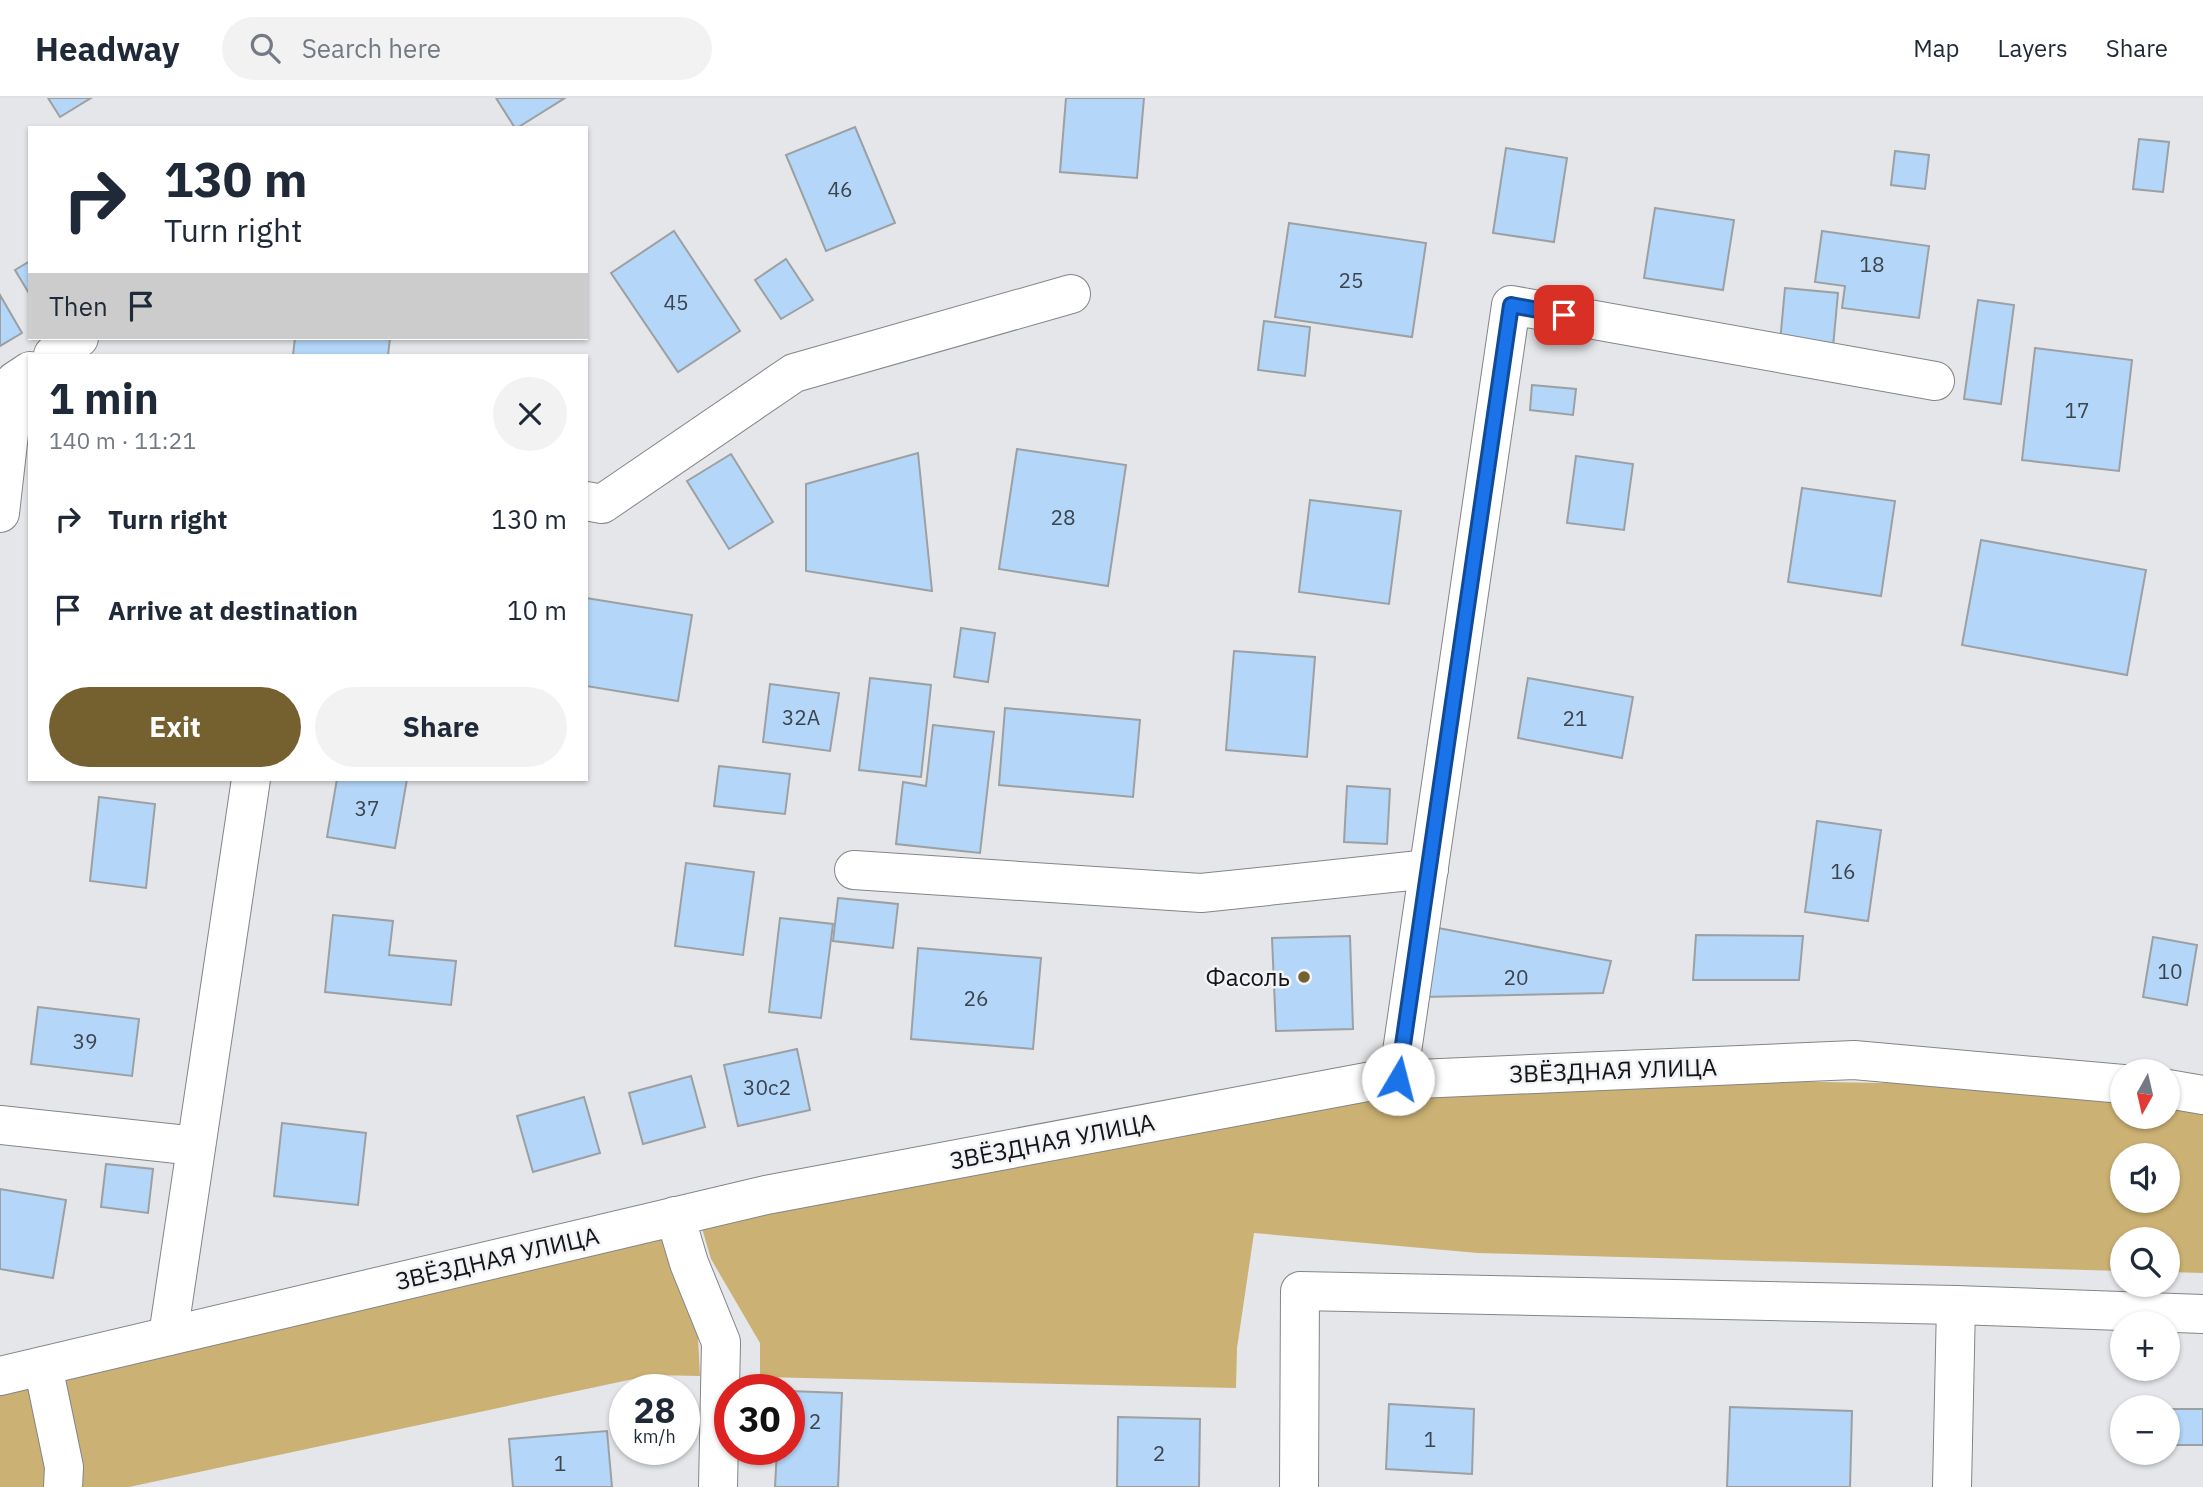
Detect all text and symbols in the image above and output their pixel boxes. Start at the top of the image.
search box [222,17,712,80]
text: Headway [35,27,180,70]
icon: search [246,29,284,67]
text: Search here [302,31,441,65]
text: Map [1913,32,1960,64]
text: Layers [1998,32,2068,64]
text: Share [2106,32,2168,64]
text: 130 m [164,147,308,210]
icon: right [49,154,140,245]
house number: 46 [827,175,853,203]
text: Turn right [164,209,302,251]
house number: 18 [1859,250,1885,278]
house number: 25 [1338,266,1364,294]
pin [1534,285,1594,345]
icon: arrive [122,287,160,325]
house number: 45 [663,288,689,316]
text: Then [49,289,108,323]
icon: arrive [1545,296,1583,334]
text: 1 min [49,371,159,426]
button: close [493,377,567,451]
house number: 17 [2064,396,2090,424]
text: 140 m · 11:21 [49,425,196,455]
icon: right [49,500,87,538]
text: Turn right [108,502,227,536]
text: 130 m [491,502,567,536]
house number: 28 [1050,503,1076,531]
icon: arrive [49,591,87,629]
text: Arrive at destination [108,593,358,627]
text: 10 m [507,593,567,627]
button: Exit [49,687,301,767]
button: Share [315,687,567,767]
house number: 32А [782,703,820,731]
house number: 21 [1562,704,1588,732]
house number: 37 [354,794,380,822]
house number: 16 [1830,857,1856,885]
house number: 10 [2157,957,2183,985]
place label: Фасоль [1206,961,1290,993]
house number: 20 [1503,963,1529,991]
marker: Фасоль [1296,969,1312,985]
house number: 26 [963,984,989,1012]
house number: 39 [72,1027,98,1055]
position arrow [1361,1042,1435,1116]
street label: ЗВЁЗДНАЯ УЛИЦА [1508,1050,1718,1090]
north arrow [2110,1059,2180,1129]
map controls [2110,1059,2180,1465]
house number: 30с2 [743,1073,791,1101]
street label: ЗВЁЗДНАЯ УЛИЦА [947,1105,1157,1177]
button: sound [2110,1143,2180,1213]
street label: ЗВЁЗДНАЯ УЛИЦА [392,1219,602,1297]
button: search [2110,1227,2180,1297]
button: + [2110,1311,2180,1381]
speed limit sign: 30 [714,1374,805,1465]
text: 28 [633,1387,676,1433]
button: − [2110,1395,2180,1465]
house number: 2 [809,1407,821,1435]
text: km/h [633,1425,676,1448]
house number: 1 [1424,1425,1436,1453]
house number: 2 [1153,1439,1165,1467]
house number: 1 [554,1449,566,1477]

